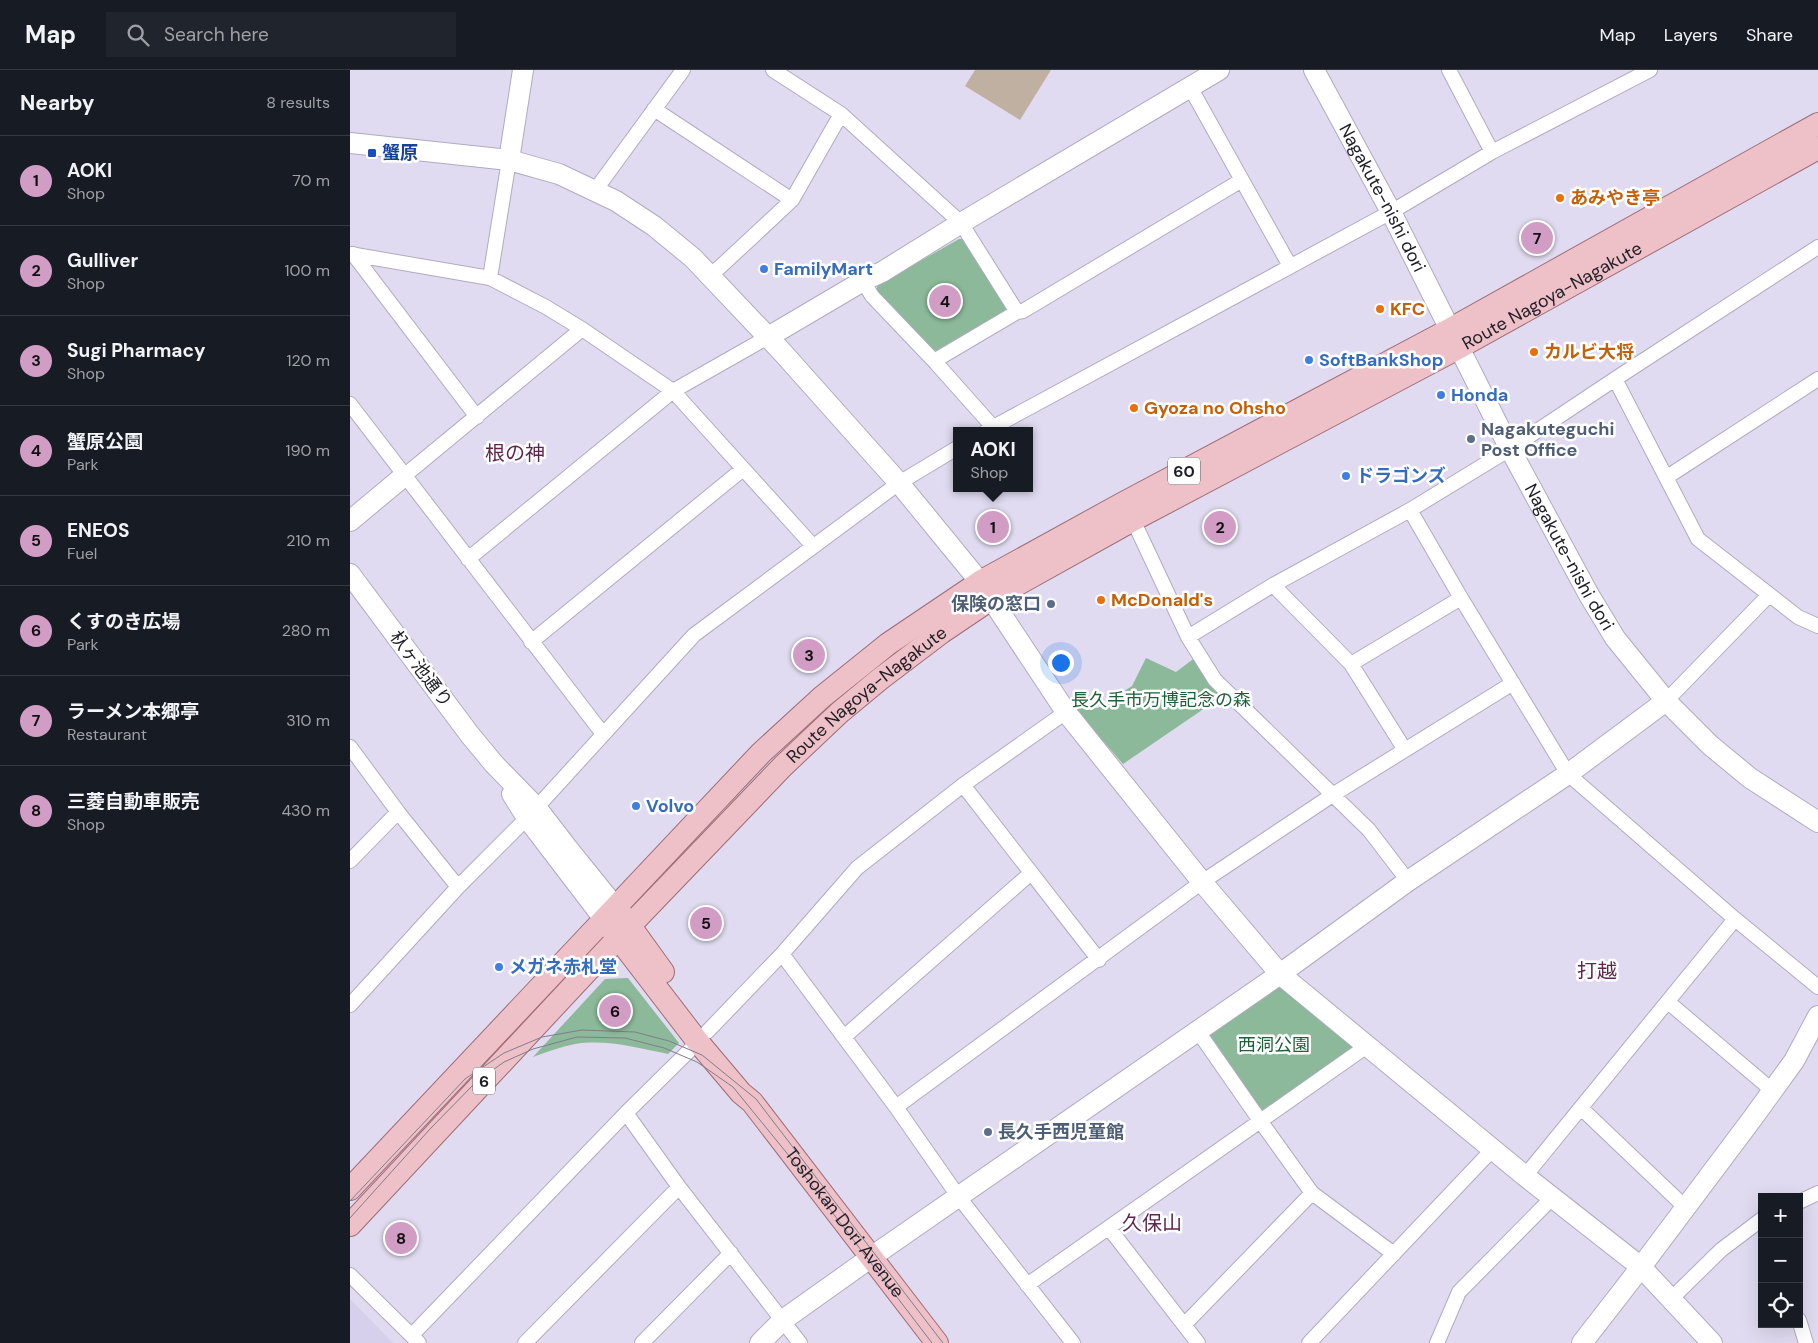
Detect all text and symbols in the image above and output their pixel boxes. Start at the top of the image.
search box [106,12,456,57]
text: Map [25,19,76,50]
icon: search [124,21,152,49]
text: Search here [164,22,269,47]
text: Map [1600,23,1636,47]
text: Layers [1664,23,1718,47]
text: Share [1746,23,1793,47]
text: Nearby [20,89,94,117]
text: 8 results [266,92,330,113]
street label: Nagakute-nishi dori [1333,119,1431,276]
place label: 蟹原 [382,141,418,165]
marker: 蟹原 [366,147,378,159]
text: AOKI [67,158,112,183]
text: 1 [33,170,39,191]
text: 70 m [292,170,330,191]
text: Shop [67,183,105,204]
place label: あみやき亭 [1570,186,1660,210]
marker: あみやき亭 [1554,192,1566,204]
pin: 7 [1521,219,1553,257]
street label: Route Nagoya-Nagakute [1458,236,1646,355]
text: Gulliver [67,248,138,273]
place label: FamilyMart [774,257,873,281]
text: 2 [31,260,41,281]
text: 100 m [285,260,330,281]
marker: FamilyMart [758,263,770,275]
text: Shop [67,273,105,294]
pin: 4 [929,282,961,320]
place label: KFC [1390,297,1425,321]
marker: KFC [1374,303,1386,315]
text: Sugi Pharmacy [67,338,206,363]
place label: カルビ大将 [1544,340,1634,364]
marker: カルビ大将 [1528,346,1540,358]
place label: SoftBankShop [1319,348,1444,372]
text: 3 [31,350,41,371]
text: 120 m [286,350,330,371]
marker: SoftBankShop [1303,354,1315,366]
text: Shop [67,363,105,384]
place label: Honda [1451,383,1508,407]
marker: Honda [1435,389,1447,401]
place label: Gyoza no Ohsho [1144,396,1286,420]
marker: Gyoza no Ohsho [1128,402,1140,414]
place label: Nagakuteguchi Post Office [1481,417,1614,462]
popup [953,427,1033,492]
text: 蟹原公園 [67,429,143,454]
marker: Nagakuteguchi Post Office [1465,433,1477,445]
text: AOKI [970,437,1016,462]
text: 4 [31,440,41,461]
text: 190 m [286,440,330,461]
district label: 根の神 [485,440,545,466]
text: Park [67,454,99,475]
road number: 60 [1168,458,1200,484]
text: Shop [970,462,1008,483]
place label: ドラゴンズ [1356,464,1446,488]
marker: ドラゴンズ [1340,470,1352,482]
street label: Nagakute-nishi dori [1519,479,1620,635]
pin: 1 [977,508,1009,546]
pin: 2 [1204,508,1236,546]
text: ENEOS [67,518,129,543]
text: 5 [31,530,41,551]
text: 210 m [286,530,330,551]
text: Fuel [67,543,97,564]
place label: McDonald's [1111,588,1213,612]
place label: 保険の窓口 [951,592,1041,616]
marker: McDonald's [1095,594,1107,606]
marker: 保険の窓口 [1045,598,1057,610]
text: くすのき広場 [67,609,180,634]
text: 6 [31,620,41,641]
text: 280 m [282,620,330,641]
street label: Route Nagoya-Nagakute [781,621,952,769]
street label: 杁ヶ池通り [384,626,458,712]
text: Park [67,634,99,655]
pin: 3 [793,636,825,674]
your location [1048,650,1074,676]
park label: 長久手市万博記念の森 [1071,688,1251,712]
text: ラーメン本郷亭 [67,699,199,724]
text: 7 [32,710,40,731]
text: 310 m [286,710,330,731]
text: Restaurant [67,724,147,745]
text: 三菱自動車販売 [67,789,200,814]
place label: Volvo [646,794,694,818]
text: 8 [31,800,41,821]
text: 430 m [281,800,330,821]
marker: Volvo [630,800,642,812]
text: Shop [67,814,105,835]
pin: 5 [690,904,722,942]
place label: メガネ赤札堂 [509,955,617,979]
district label: 打越 [1577,958,1617,984]
marker: メガネ赤札堂 [493,961,505,973]
pin: 6 [599,992,631,1030]
park label: 西洞公園 [1238,1033,1310,1057]
road number: 6 [473,1068,495,1094]
place label: 長久手西児童館 [998,1120,1124,1144]
marker: 長久手西児童館 [982,1126,994,1138]
street label: Toshokan Dori Avenue [779,1142,910,1302]
map controls [1758,1193,1803,1328]
button: + [1758,1193,1803,1238]
district label: 久保山 [1122,1210,1182,1236]
pin: 8 [385,1219,417,1257]
button: − [1758,1238,1803,1283]
button: locate [1758,1283,1803,1328]

